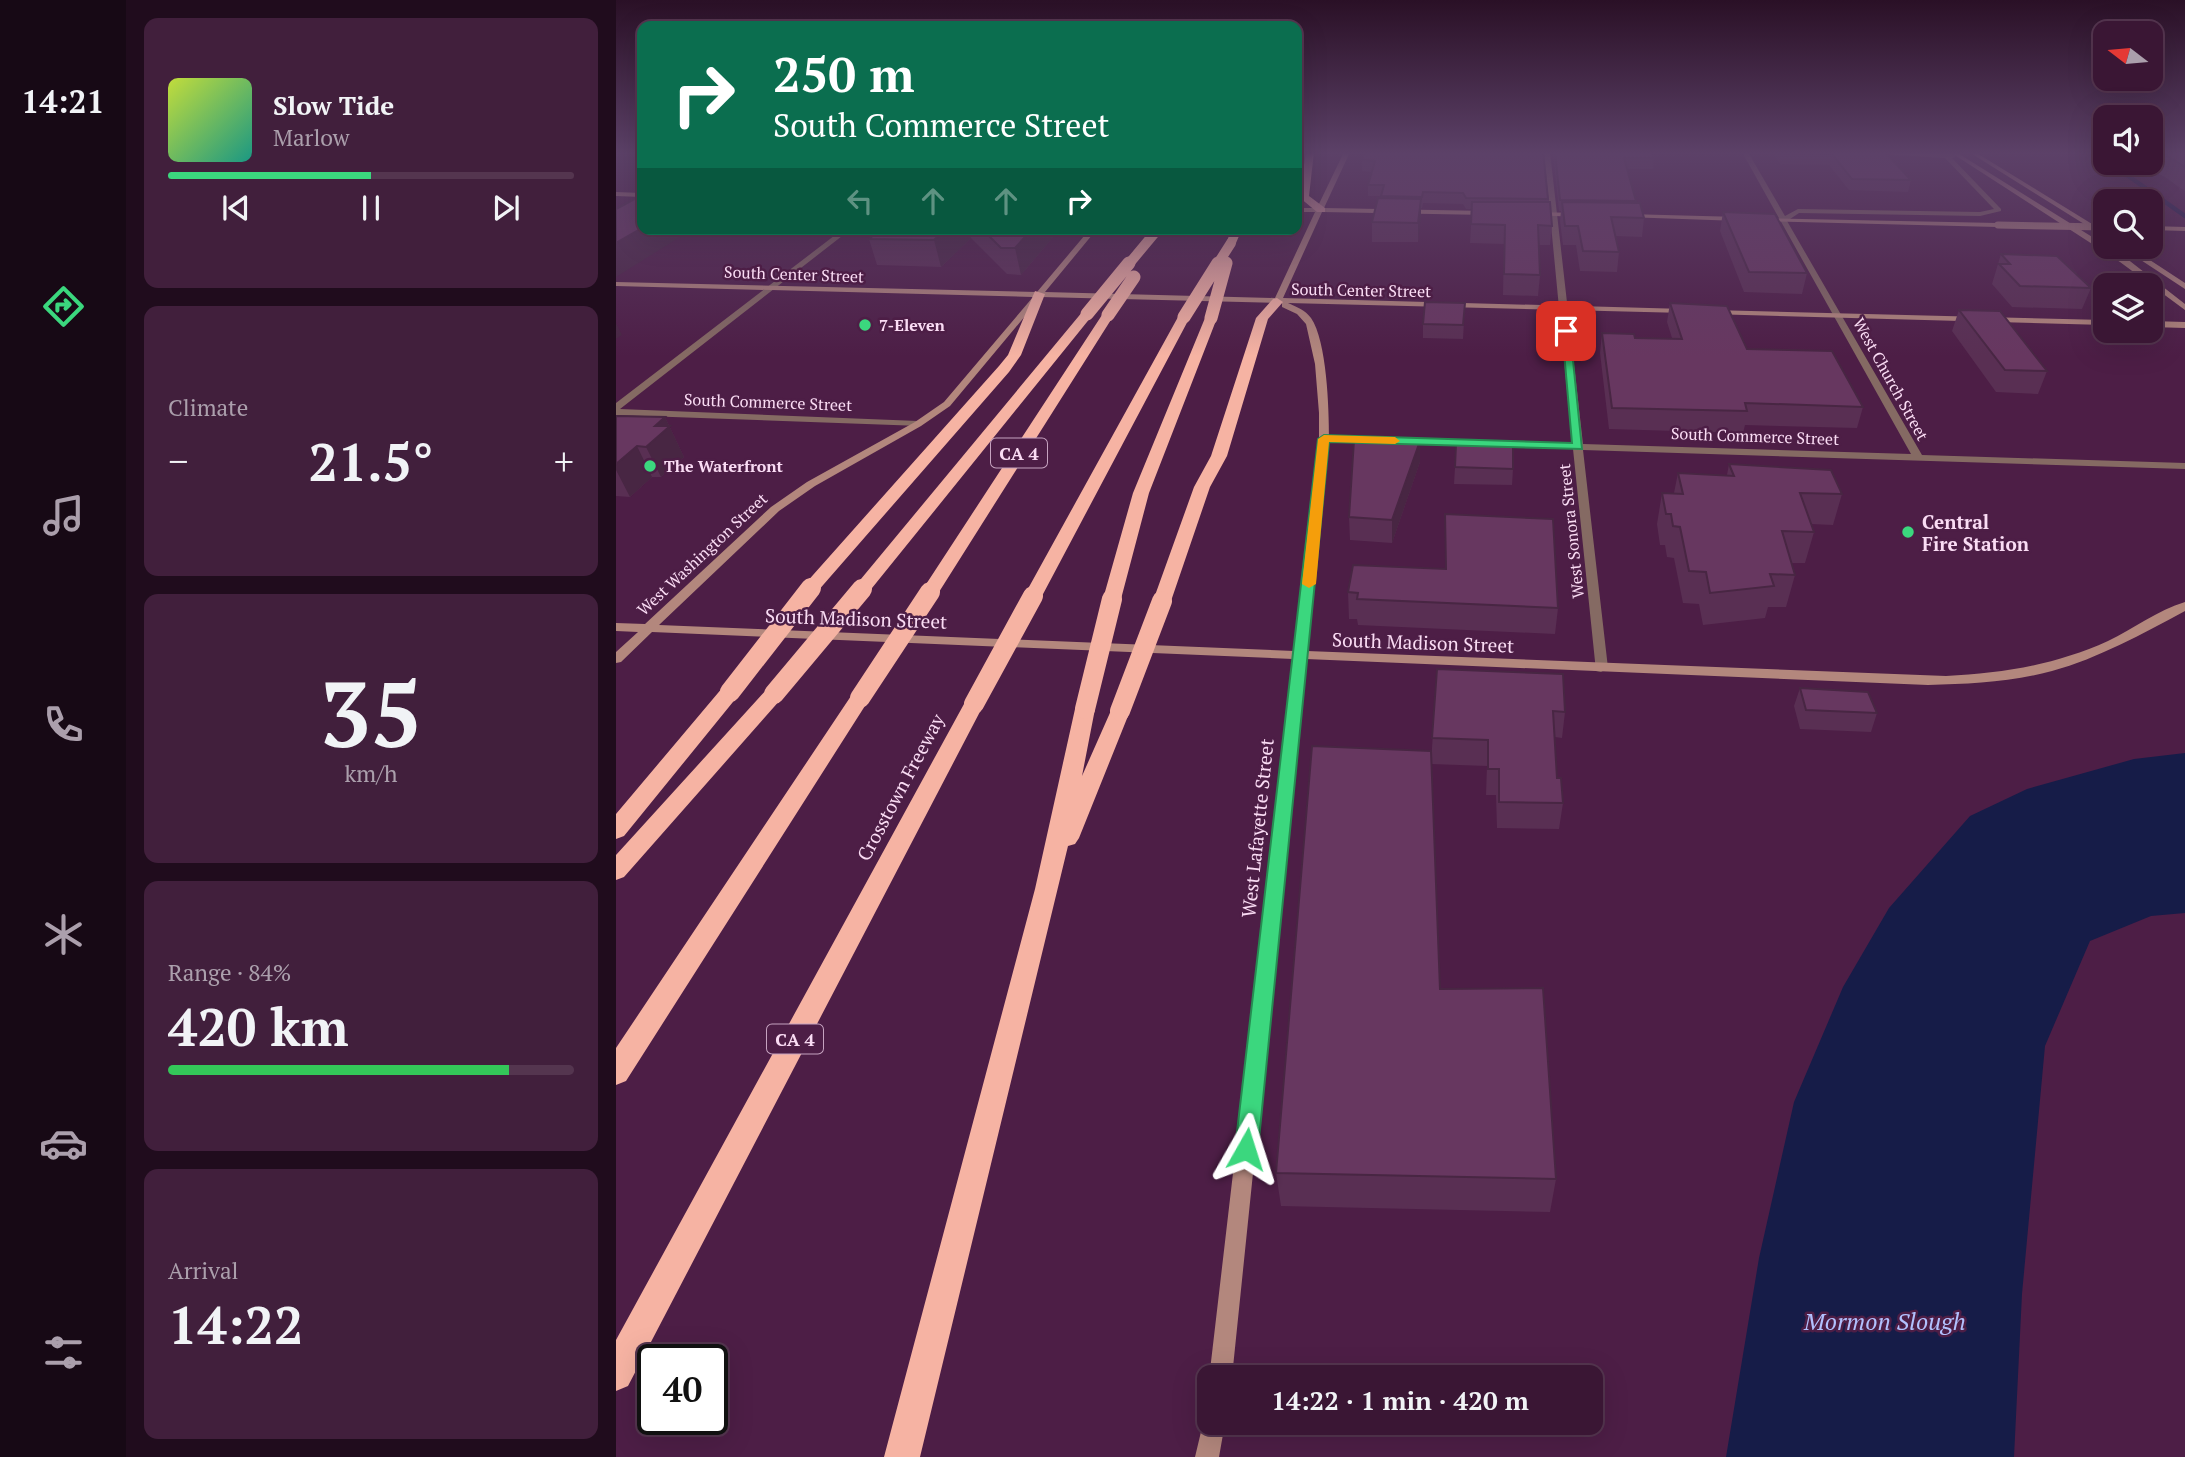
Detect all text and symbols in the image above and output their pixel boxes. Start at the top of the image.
north arrow [2093,21,2163,91]
map controls [2093,21,2163,343]
text: 250 m [773,41,915,106]
icon: right [658,49,749,140]
text: 14:21 [21,80,105,122]
text: Slow Tide [273,88,394,122]
text: South Commerce Street [773,104,1109,146]
button: sound [2093,105,2163,175]
text: Marlow [273,122,350,153]
icon: left [841,182,879,220]
icon: ahead [914,182,952,220]
icon: ahead [987,182,1025,220]
icon: right [1060,182,1098,220]
icon: previous [217,189,255,227]
icon: pause [352,189,390,227]
icon: next [487,189,525,227]
button: search [2093,189,2163,259]
street label: South Center Street [724,261,864,287]
button: layers [2093,273,2163,343]
street label: South Center Street [1291,278,1431,302]
icon: directions [39,282,88,331]
pin [1536,301,1596,361]
icon: arrive [1547,312,1585,350]
place label: 7-Eleven [879,314,946,336]
street label: West Church Street [1848,314,1934,444]
marker: 7-Eleven [857,317,873,333]
street label: South Commerce Street [684,388,852,416]
text: Climate [168,392,248,423]
street label: South Commerce Street [1671,422,1839,450]
text: 21.5° [308,427,434,496]
text: − [168,436,188,486]
text: + [554,436,574,486]
road number: CA 4 [991,438,1047,467]
place label: The Waterfront [664,455,784,477]
marker: The Waterfront [642,458,658,474]
street label: West Sonora Street [1553,463,1589,599]
street label: West Washington Street [632,488,772,620]
icon: music [39,491,88,540]
place label: Central Fire Station [1922,509,2030,556]
marker: Central Fire Station [1900,524,1916,540]
street label: South Madison Street [765,602,947,634]
street label: South Madison Street [1332,626,1514,658]
text: 35 [320,652,422,773]
icon: phone [39,700,88,749]
street label: Crosstown Freeway [851,709,950,865]
street label: West Lafayette Street [1235,737,1279,919]
text: km/h [344,758,398,789]
icon: climate [39,910,88,959]
text: Range · 84% [168,957,291,988]
text: 420 km [168,992,349,1061]
road number: CA 4 [767,1024,823,1054]
position arrow [1209,1112,1283,1186]
icon: car [39,1119,88,1168]
text: Arrival [168,1255,239,1286]
text: 14:22 [168,1290,303,1359]
water label: Mormon Slough [1803,1305,1966,1337]
icon: filters [39,1328,88,1377]
speed limit sign: 40 [637,1344,728,1435]
text: 14:22 · 1 min · 420 m [1271,1383,1529,1417]

